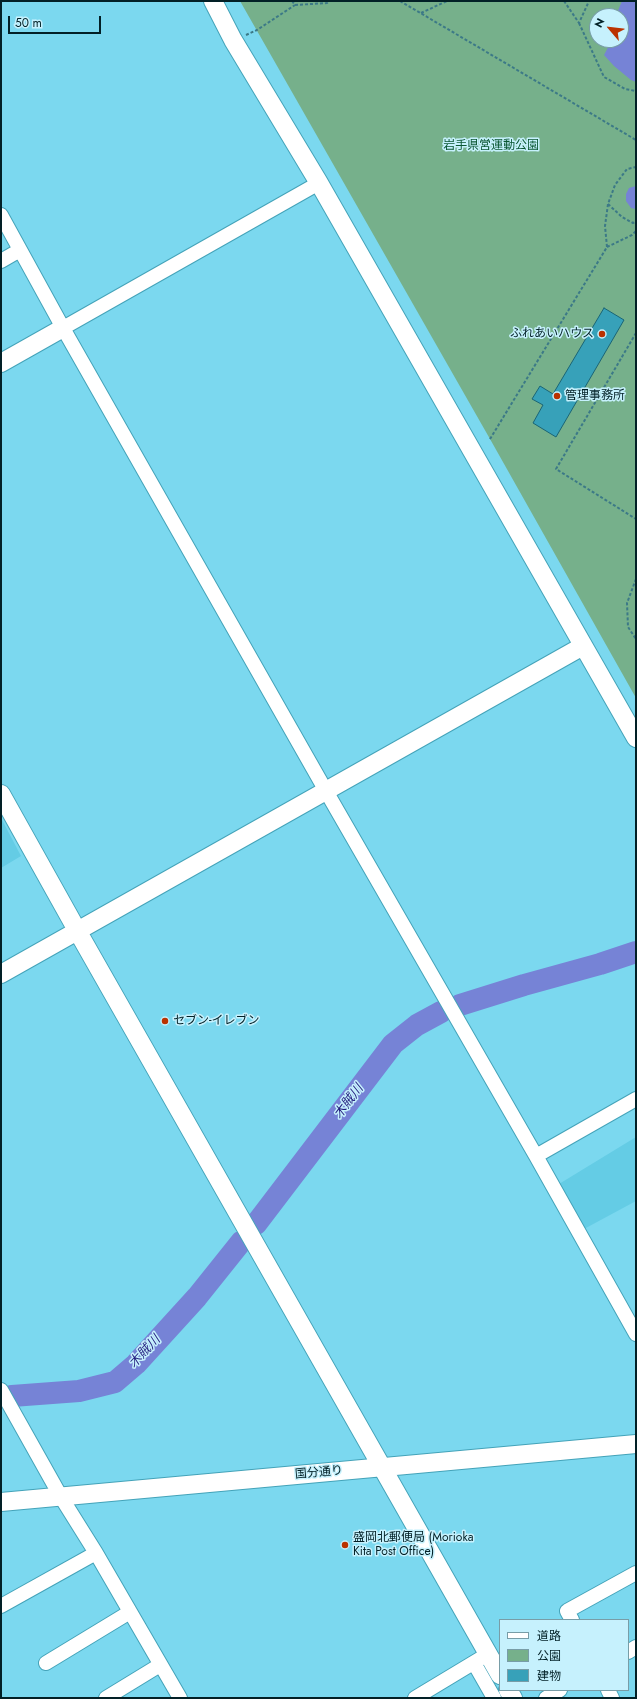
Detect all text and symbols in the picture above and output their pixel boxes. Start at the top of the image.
scale bar [10,8,103,34]
north arrow [589,8,629,48]
text: 50 m [15,14,42,32]
text: N [590,15,608,30]
park label: 岩手県営運動公園 [443,139,539,153]
place label: ふれあいハウス [510,327,594,341]
marker: ふれあいハウス [597,329,607,339]
place label: 管理事務所 [565,389,625,403]
marker: 管理事務所 [552,391,562,401]
place label: セブン-イレブン [173,1014,260,1028]
marker: セブン-イレブン [160,1016,170,1026]
water label: 木賊川 [331,1082,367,1122]
water label: 木賊川 [126,1332,164,1372]
street label: 国分通り [294,1464,344,1482]
place label: 盛岡北郵便局 (Morioka Kita Post Office) [353,1531,473,1559]
marker: 盛岡北郵便局 (Morioka Kita Post Office) [340,1540,350,1550]
legend [499,1619,629,1691]
text: 道路 [537,1627,561,1645]
text: 公園 [537,1647,561,1665]
text: 建物 [537,1667,561,1685]

